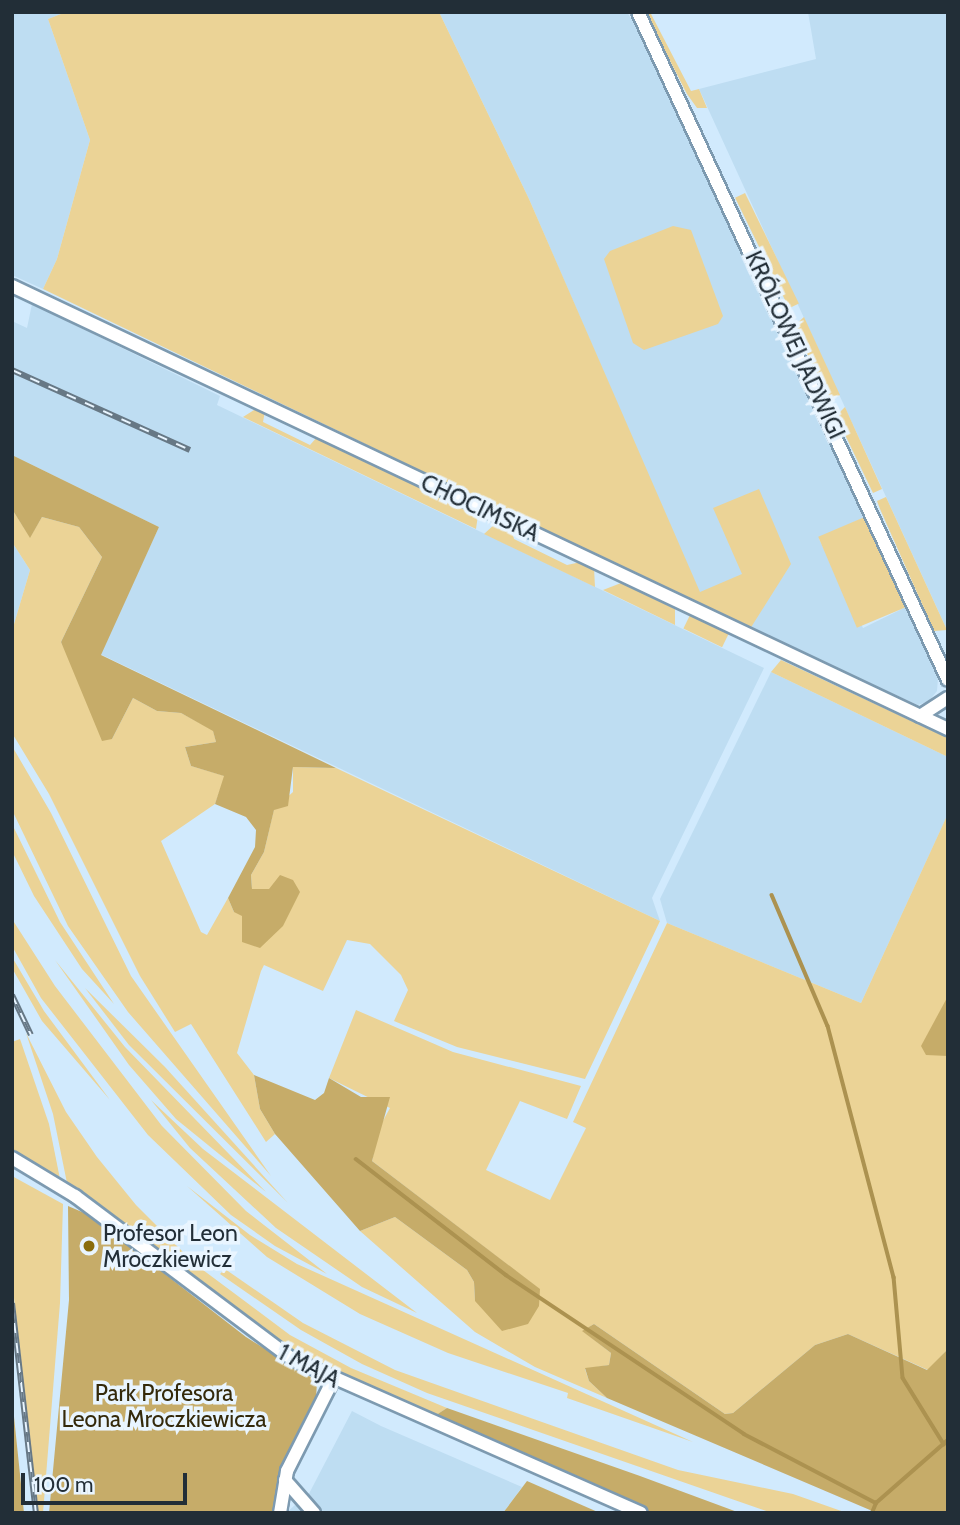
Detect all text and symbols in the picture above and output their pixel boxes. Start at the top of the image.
street label: KRÓLOWEJ JADWIGI [739,247,851,443]
street label: CHOCIMSKA [416,469,544,547]
place label: Profesor Leon Mroczkiewicz [103,1219,238,1273]
marker: Profesor Leon Mroczkiewicz [81,1238,97,1254]
street label: 1 MAJA [274,1338,344,1394]
park label: Park Profesora Leona Mroczkiewicza [62,1379,266,1433]
scale bar [24,1458,191,1502]
text: 100 m [34,1472,93,1497]

